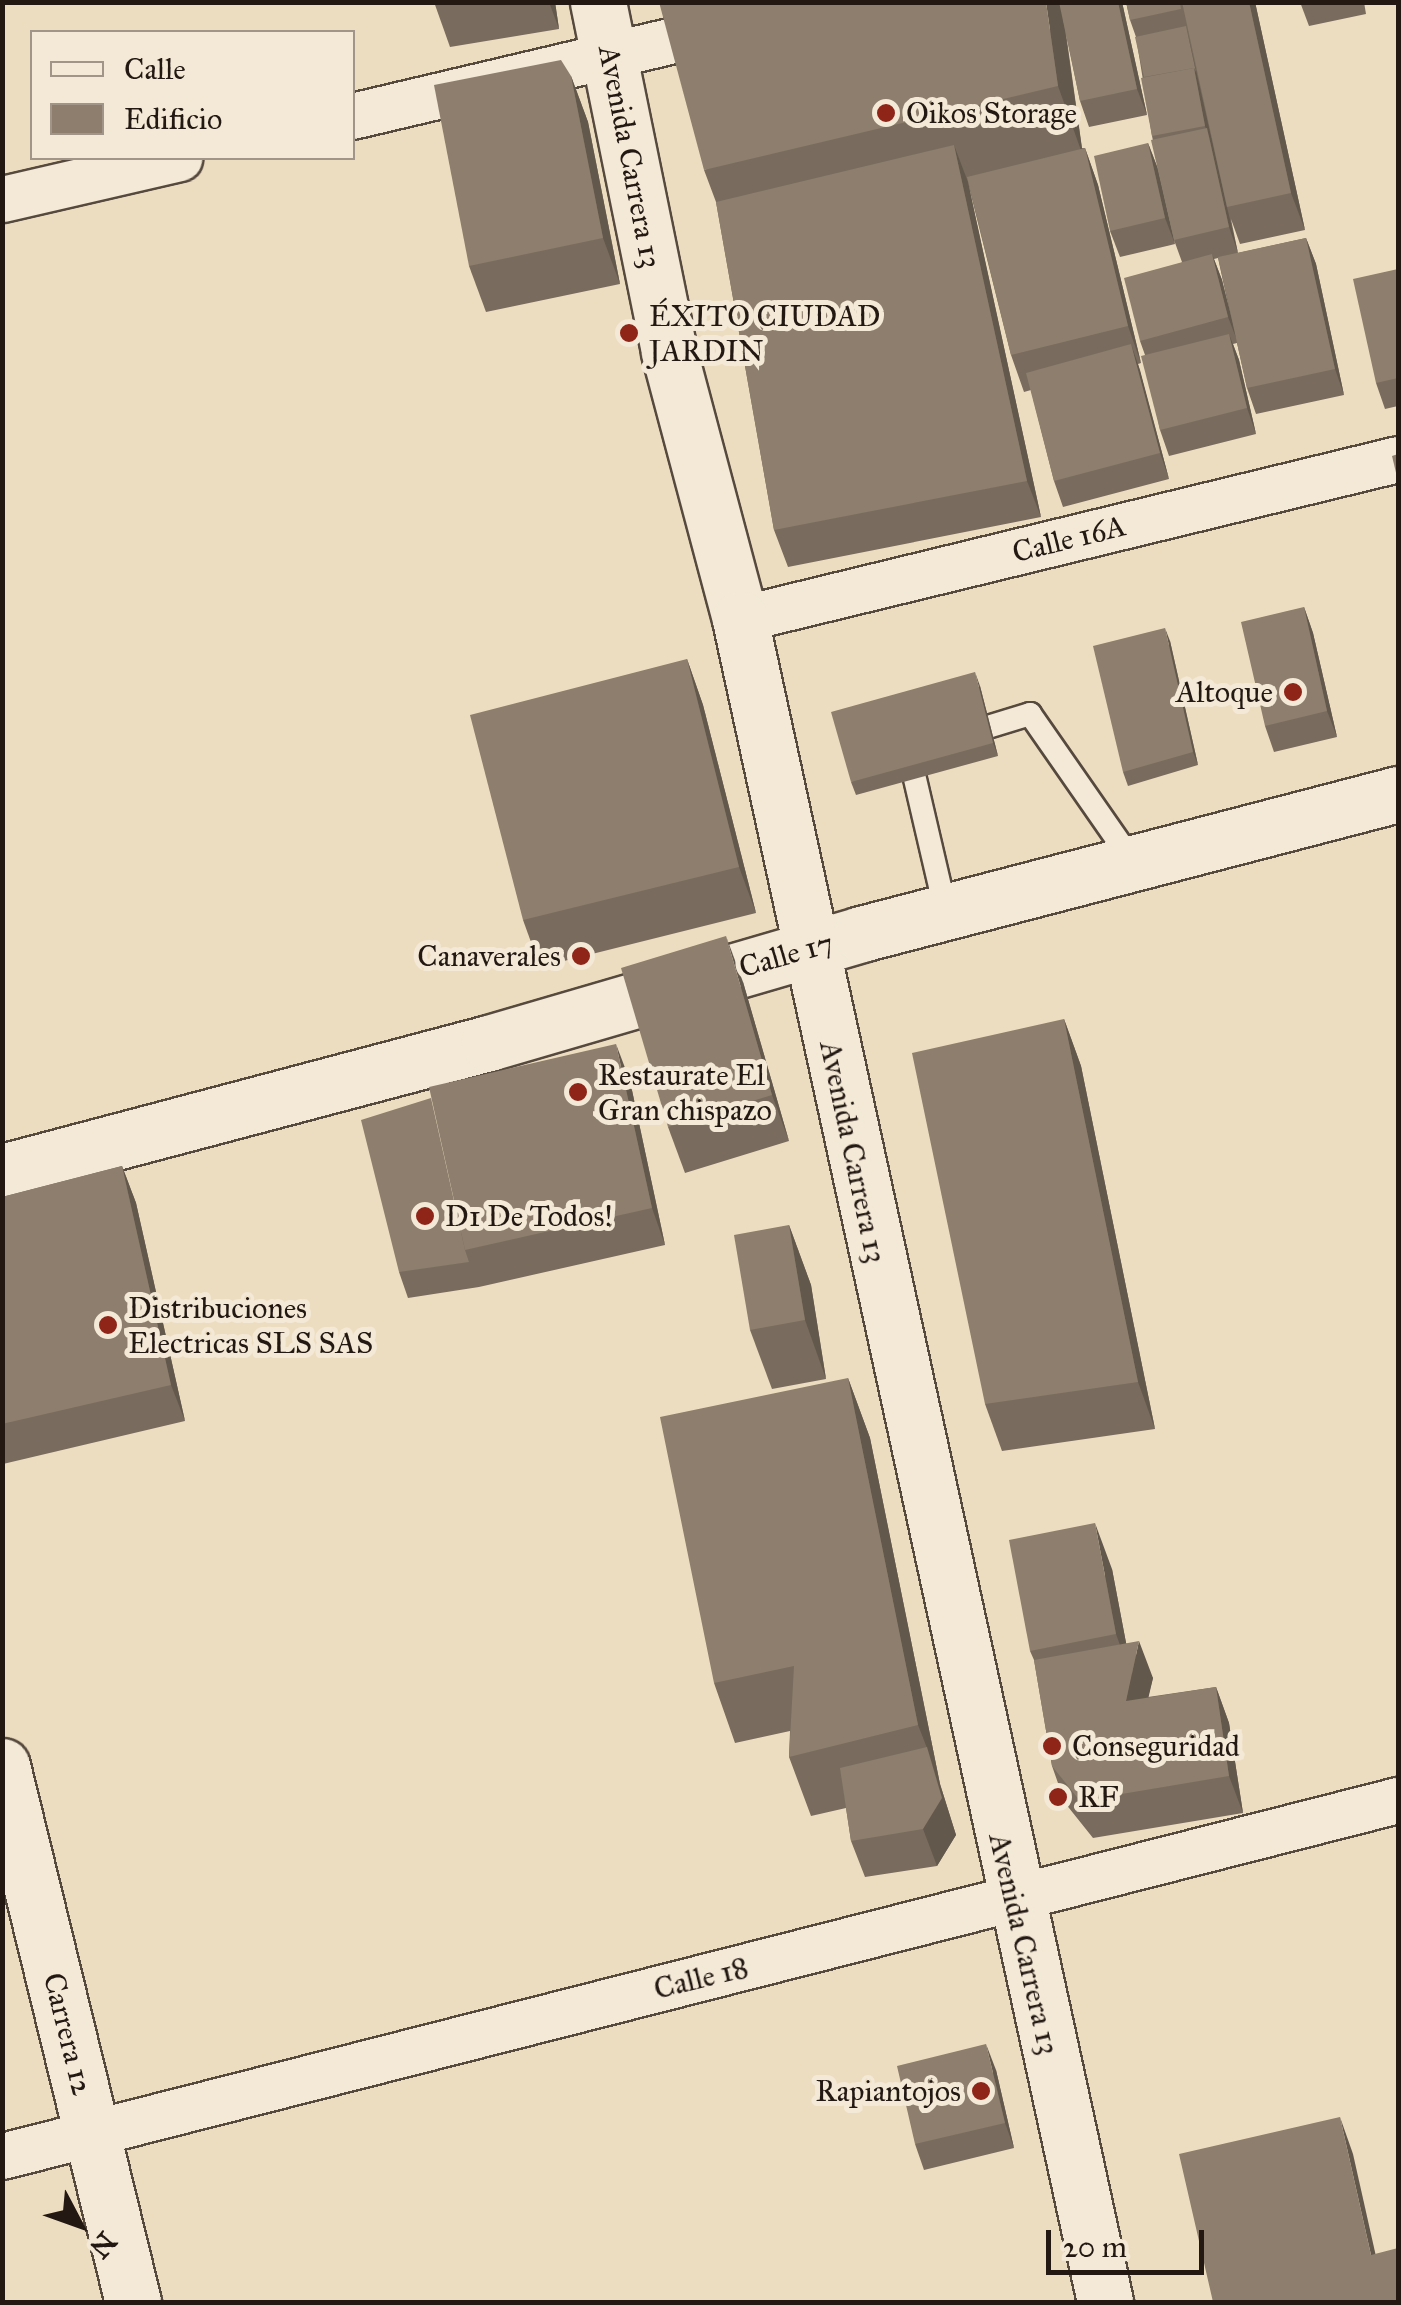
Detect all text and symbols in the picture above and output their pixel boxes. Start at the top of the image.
legend [30,30,355,160]
street label: Avenida Carrera 13 [591,43,669,271]
text: Calle [124,51,186,87]
place label: Oikos Storage [906,95,1077,131]
text: Edificio [124,101,222,137]
marker: Oikos Storage [875,102,897,124]
place label: ÉXITO CIUDAD JARDIN [649,298,881,368]
marker: ÉXITO CIUDAD JARDIN [618,322,640,344]
street label: Calle 16A [1009,508,1129,570]
place label: Altoque [1176,674,1273,710]
marker: Altoque [1282,681,1304,703]
street label: Calle 17 [735,924,837,986]
place label: Canaverales [417,938,561,974]
marker: Canaverales [570,945,592,967]
street label: Avenida Carrera 13 [812,1038,894,1266]
place label: Restaurate El Gran chispazo [598,1057,772,1128]
marker: Restaurate El Gran chispazo [567,1081,589,1103]
place label: D1 De Todos! [445,1198,613,1234]
marker: D1 De Todos! [414,1205,436,1227]
place label: Distribuciones Electricas SLS SAS [128,1290,373,1360]
marker: Distribuciones Electricas SLS SAS [97,1314,119,1336]
place label: Conseguridad [1072,1728,1240,1764]
marker: Conseguridad [1041,1735,1063,1757]
place label: RF [1078,1779,1119,1815]
marker: RF [1047,1786,1069,1808]
street label: Avenida Carrera 13 [981,1830,1067,2058]
street label: Calle 18 [650,1949,752,2007]
street label: Carrera 12 [35,1969,101,2099]
place label: Rapiantojos [816,2073,961,2109]
marker: Rapiantojos [970,2080,992,2102]
north arrow [30,2175,130,2275]
scale bar [1051,2210,1208,2272]
text: N [82,2225,124,2265]
text: 20 m [1063,2229,1127,2265]

